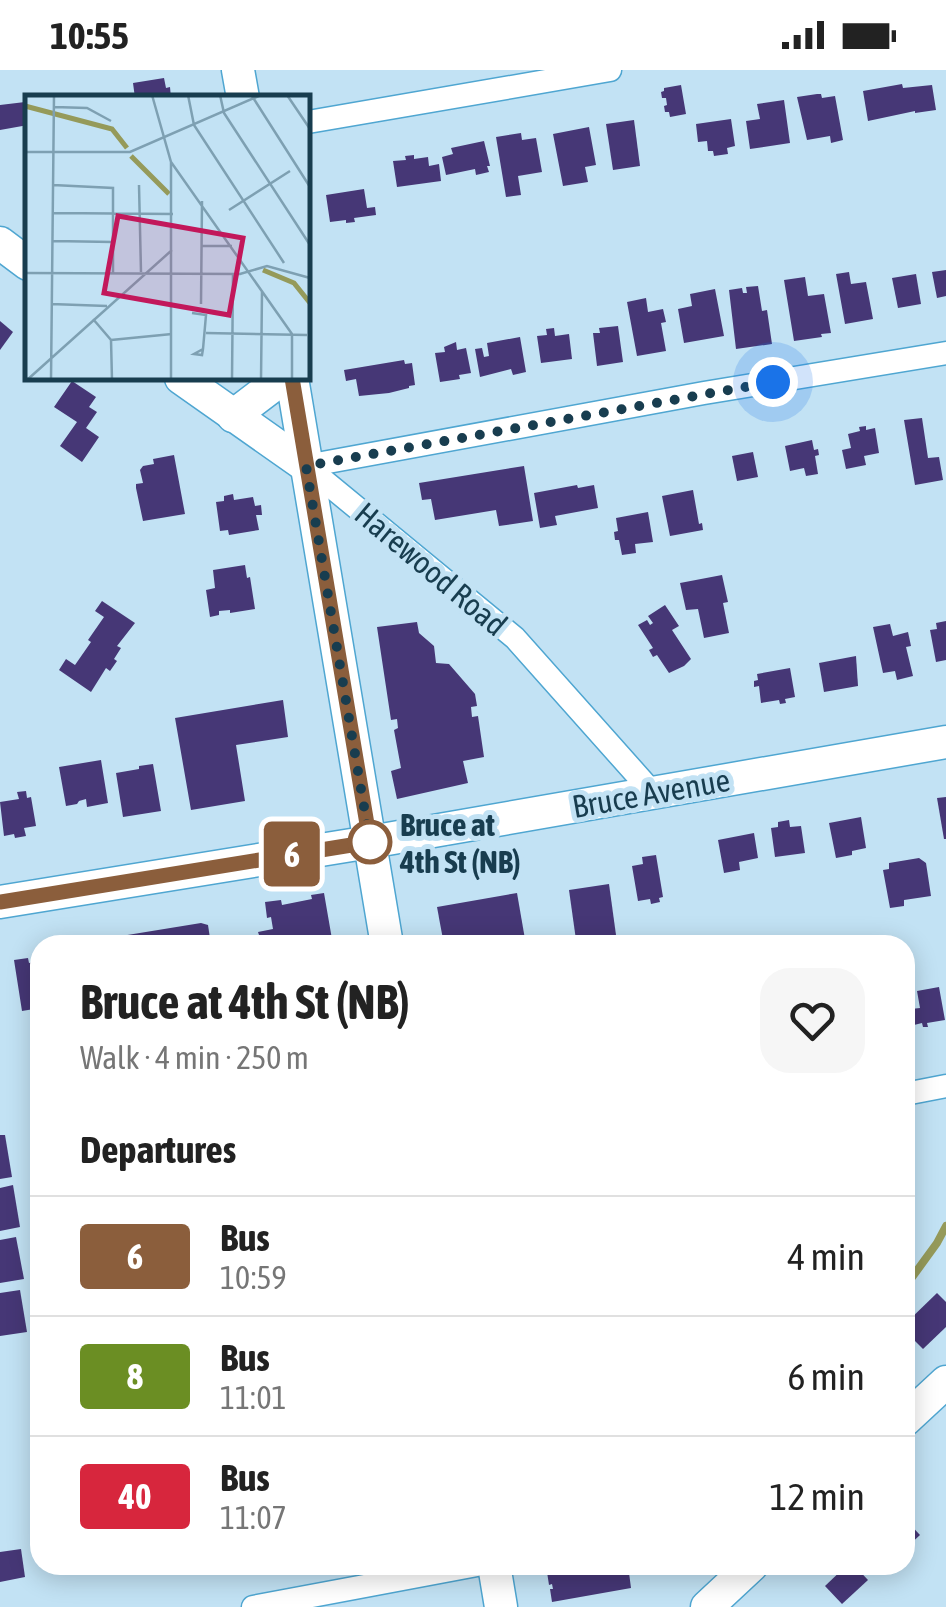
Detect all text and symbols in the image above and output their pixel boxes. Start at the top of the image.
text: 10:55 [50,14,129,57]
inset map [25,95,310,380]
your location [748,357,798,407]
street label: Harewood Road [348,495,514,643]
street label: Bruce Avenue [569,761,733,825]
place label: Bruce at 4th St (NB) [399,806,521,880]
marker: Bruce at 4th St (NB) [349,821,391,863]
line badge: 6 [260,822,324,886]
text: 6 [284,834,300,874]
button: heart [760,968,865,1073]
text: Bruce at 4th St (NB) [80,974,410,1029]
text: Walk · 4 min · 250 m [80,1039,309,1076]
text: Departures [80,1128,236,1171]
text: Bus [220,1216,270,1259]
text: 4 min [787,1235,865,1278]
text: 6 [127,1236,143,1276]
text: 10:59 [220,1259,287,1296]
text: Bus [220,1336,270,1379]
text: 6 min [787,1355,865,1398]
text: 8 [127,1356,143,1396]
text: 11:01 [220,1379,287,1416]
text: Bus [220,1456,270,1499]
text: 12 min [770,1475,865,1518]
text: 40 [119,1476,151,1516]
text: 11:07 [220,1499,287,1536]

